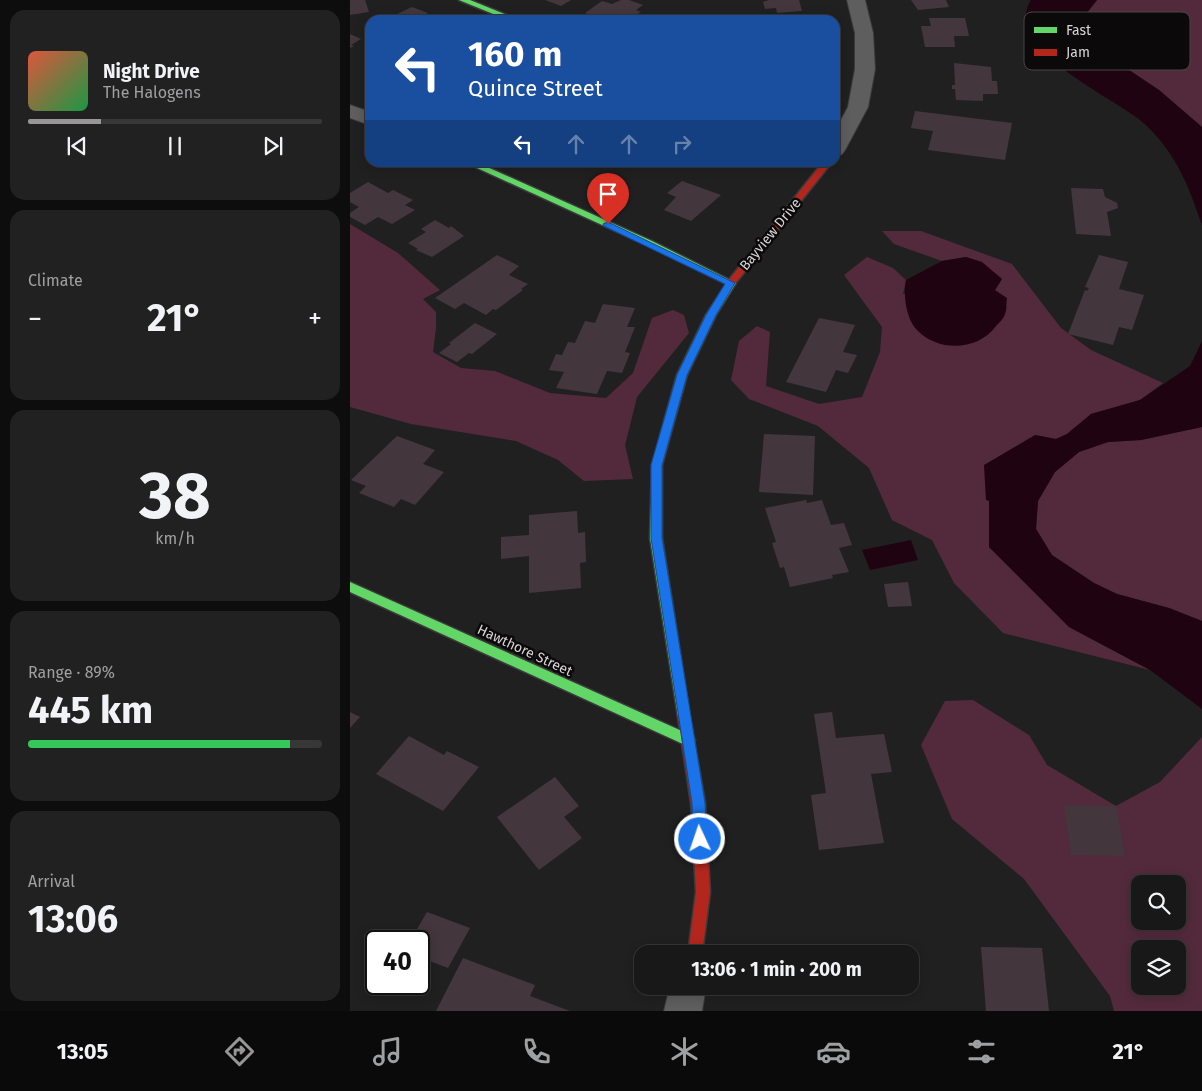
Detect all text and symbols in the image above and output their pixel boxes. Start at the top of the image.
legend [1024,12,1190,70]
text: Fast [1066,22,1092,39]
text: 160 m [468,33,562,75]
icon: left [385,35,450,100]
text: Jam [1066,44,1090,61]
text: Night Drive [103,60,200,83]
text: Quince Street [468,75,603,102]
text: The Halogens [103,83,201,102]
icon: left [509,130,537,158]
icon: ahead [562,130,590,158]
icon: ahead [615,130,643,158]
icon: right [668,130,696,158]
icon: previous [63,132,91,160]
icon: pause [161,132,189,160]
icon: next [259,132,287,160]
pin [587,173,629,224]
icon: arrive [594,180,622,208]
street label: Bayview Drive [736,195,805,274]
text: Climate [28,271,83,290]
text: 21° [147,295,203,341]
text: − [28,302,42,335]
text: + [308,302,322,335]
text: 38 [139,457,211,535]
text: km/h [155,529,195,548]
street label: Hawthore Street [475,621,576,680]
text: Range · 89% [28,663,115,682]
text: 445 km [28,687,153,733]
position arrow [673,812,725,864]
text: Arrival [28,872,75,891]
map controls [1131,875,1186,995]
button: search [1131,875,1186,930]
text: 13:06 [28,896,118,942]
speed limit sign: 40 [365,930,430,995]
button: layers [1131,940,1186,995]
text: 13:06 · 1 min · 200 m [691,958,862,981]
icon: directions [222,1034,257,1069]
icon: music [370,1034,405,1069]
icon: phone [519,1034,554,1069]
icon: climate [667,1034,702,1069]
icon: car [816,1034,851,1069]
icon: filters [964,1034,999,1069]
text: 13:05 [57,1038,108,1065]
text: 21° [1113,1038,1145,1065]

